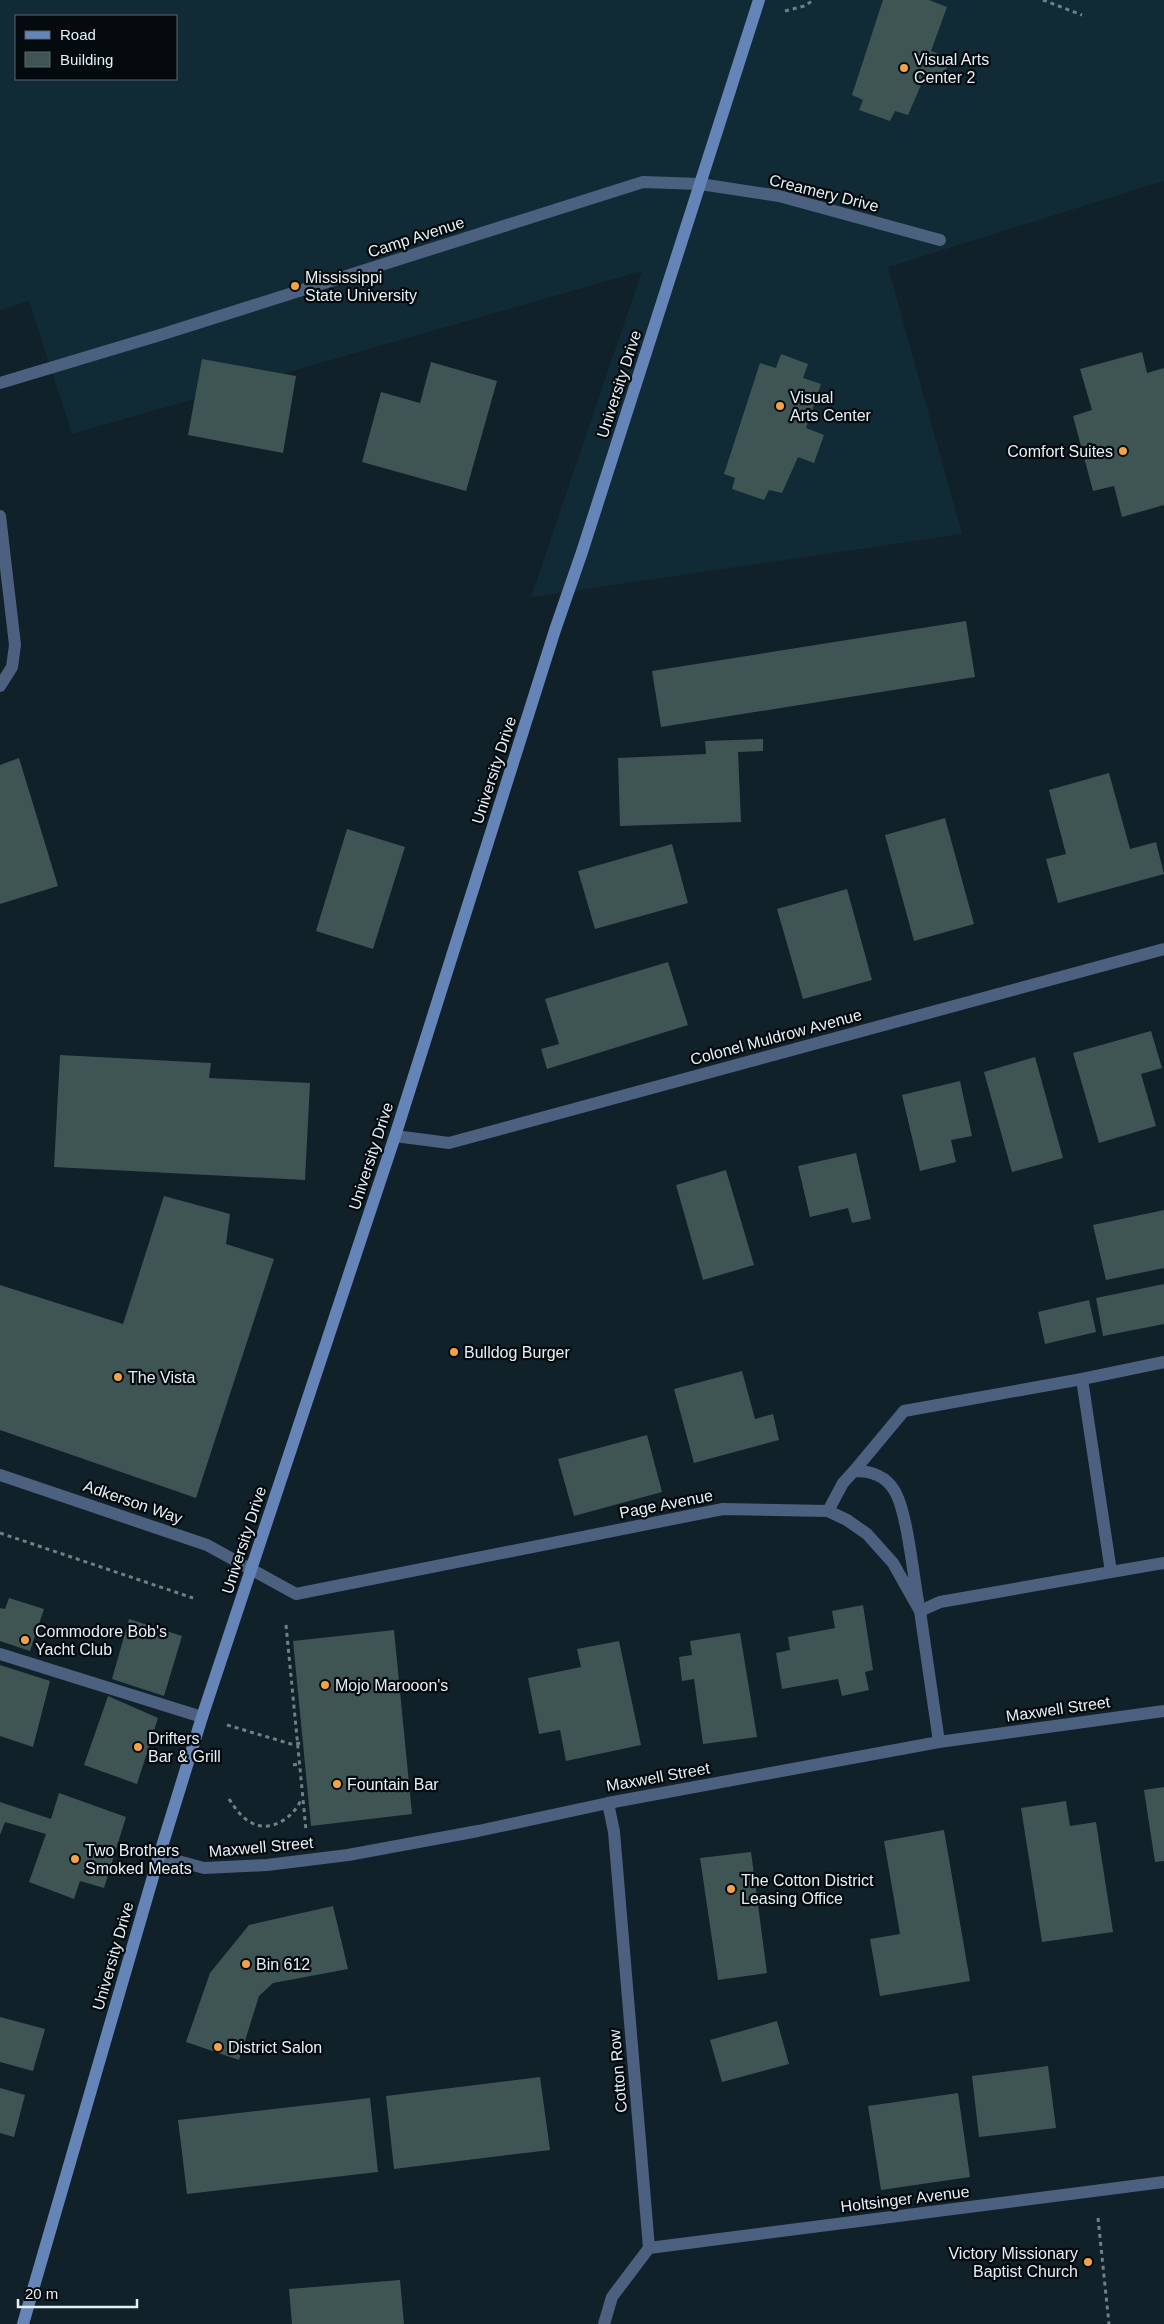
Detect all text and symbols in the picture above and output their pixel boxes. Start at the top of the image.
legend [15,15,178,80]
text: Road [60,26,96,43]
text: Building [60,51,113,68]
place label: Visual Arts Center 2 [914,51,989,86]
marker: Visual Arts Center 2 [898,62,910,74]
street label: Creamery Drive [768,171,880,215]
street label: Camp Avenue [366,213,466,261]
place label: Mississippi State University [305,269,417,304]
marker: Mississippi State University [289,280,301,292]
street label: University Drive [594,328,644,440]
place label: Visual Arts Center [790,389,872,424]
marker: Visual Arts Center [774,400,786,412]
place label: Comfort Suites [1007,443,1113,460]
marker: Comfort Suites [1117,445,1129,457]
street label: University Drive [469,714,519,826]
street label: Colonel Muldrow Avenue [688,1006,864,1068]
street label: University Drive [346,1100,396,1212]
place label: Bulldog Burger [464,1344,571,1361]
marker: Bulldog Burger [448,1346,460,1358]
place label: The Vista [128,1369,195,1386]
marker: The Vista [112,1371,124,1383]
street label: Adkerson Way [81,1477,185,1527]
street label: University Drive [219,1484,269,1596]
street label: Page Avenue [618,1487,714,1521]
place label: Commodore Bob's Yacht Club [35,1623,167,1658]
marker: Commodore Bob's Yacht Club [19,1634,31,1646]
place label: Mojo Marooon's [335,1677,448,1694]
marker: Mojo Marooon's [319,1679,331,1691]
street label: Maxwell Street [1005,1693,1112,1725]
place label: Drifters Bar & Grill [148,1730,221,1765]
marker: Drifters Bar & Grill [132,1741,144,1753]
street label: Maxwell Street [605,1759,712,1794]
place label: Fountain Bar [347,1776,439,1793]
marker: Fountain Bar [331,1778,343,1790]
street label: Maxwell Street [208,1834,315,1860]
place label: Two Brothers Smoked Meats [85,1842,192,1877]
marker: Two Brothers Smoked Meats [69,1853,81,1865]
place label: The Cotton District Leasing Office [741,1872,874,1907]
marker: The Cotton District Leasing Office [725,1883,737,1895]
street label: University Drive [89,1900,137,2012]
place label: Bin 612 [256,1956,310,1973]
marker: Bin 612 [240,1958,252,1970]
street label: Cotton Row [606,2028,630,2113]
place label: District Salon [228,2039,322,2056]
marker: District Salon [212,2041,224,2053]
street label: Holtsinger Avenue [840,2183,970,2215]
place label: Victory Missionary Baptist Church [948,2245,1078,2280]
marker: Victory Missionary Baptist Church [1082,2256,1094,2268]
scale bar [18,2276,136,2308]
text: 20 m [25,2285,58,2302]

